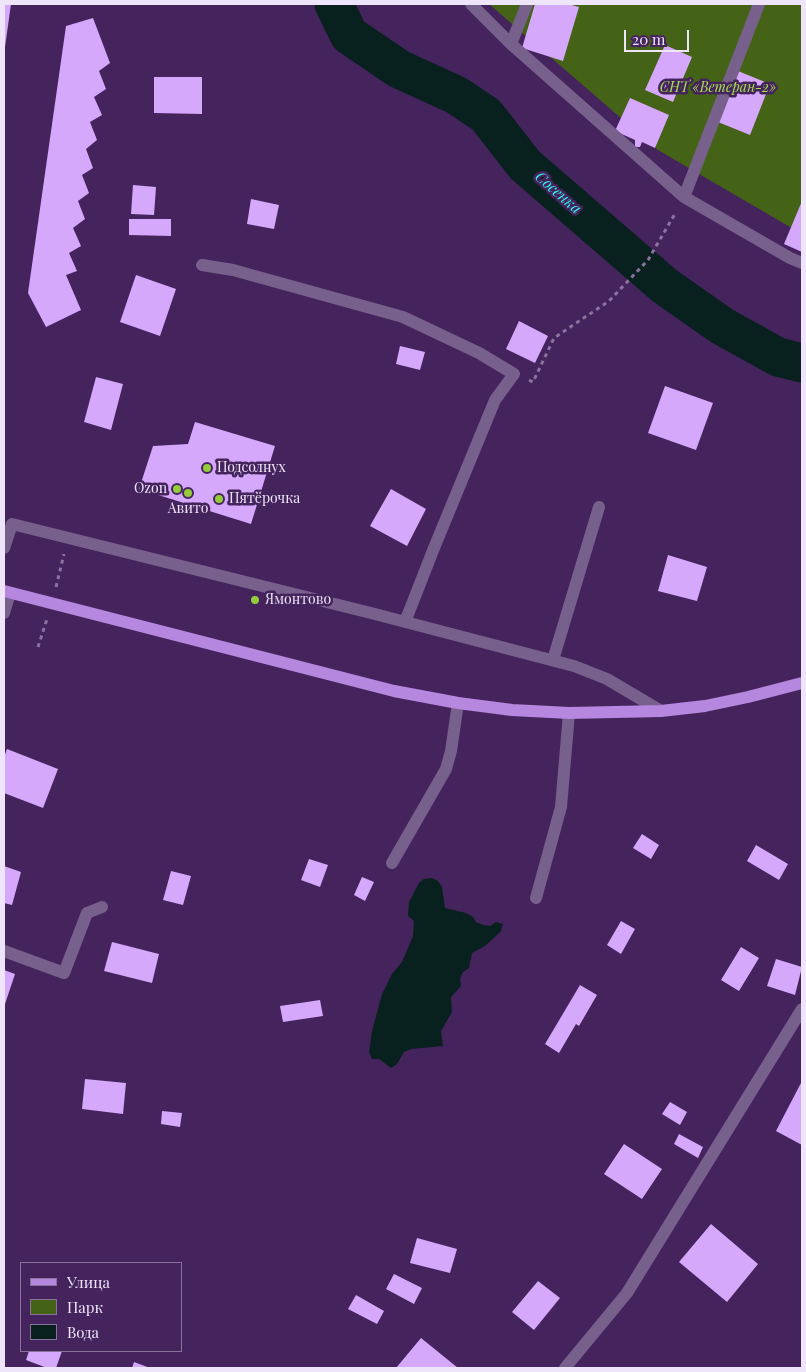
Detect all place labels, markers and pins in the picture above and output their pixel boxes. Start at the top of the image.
place label: Подсолнух [217,460,286,476]
marker: Подсолнух [201,462,213,474]
place label: Ozon [134,481,167,497]
marker: Ozon [171,483,183,495]
marker: Авито [182,487,194,499]
place label: Пятёрочка [229,491,300,507]
marker: Пятёрочка [213,493,225,505]
place label: Авито [168,501,208,517]
place label: Ямонтово [265,592,331,608]
marker: Ямонтово [249,594,261,606]

